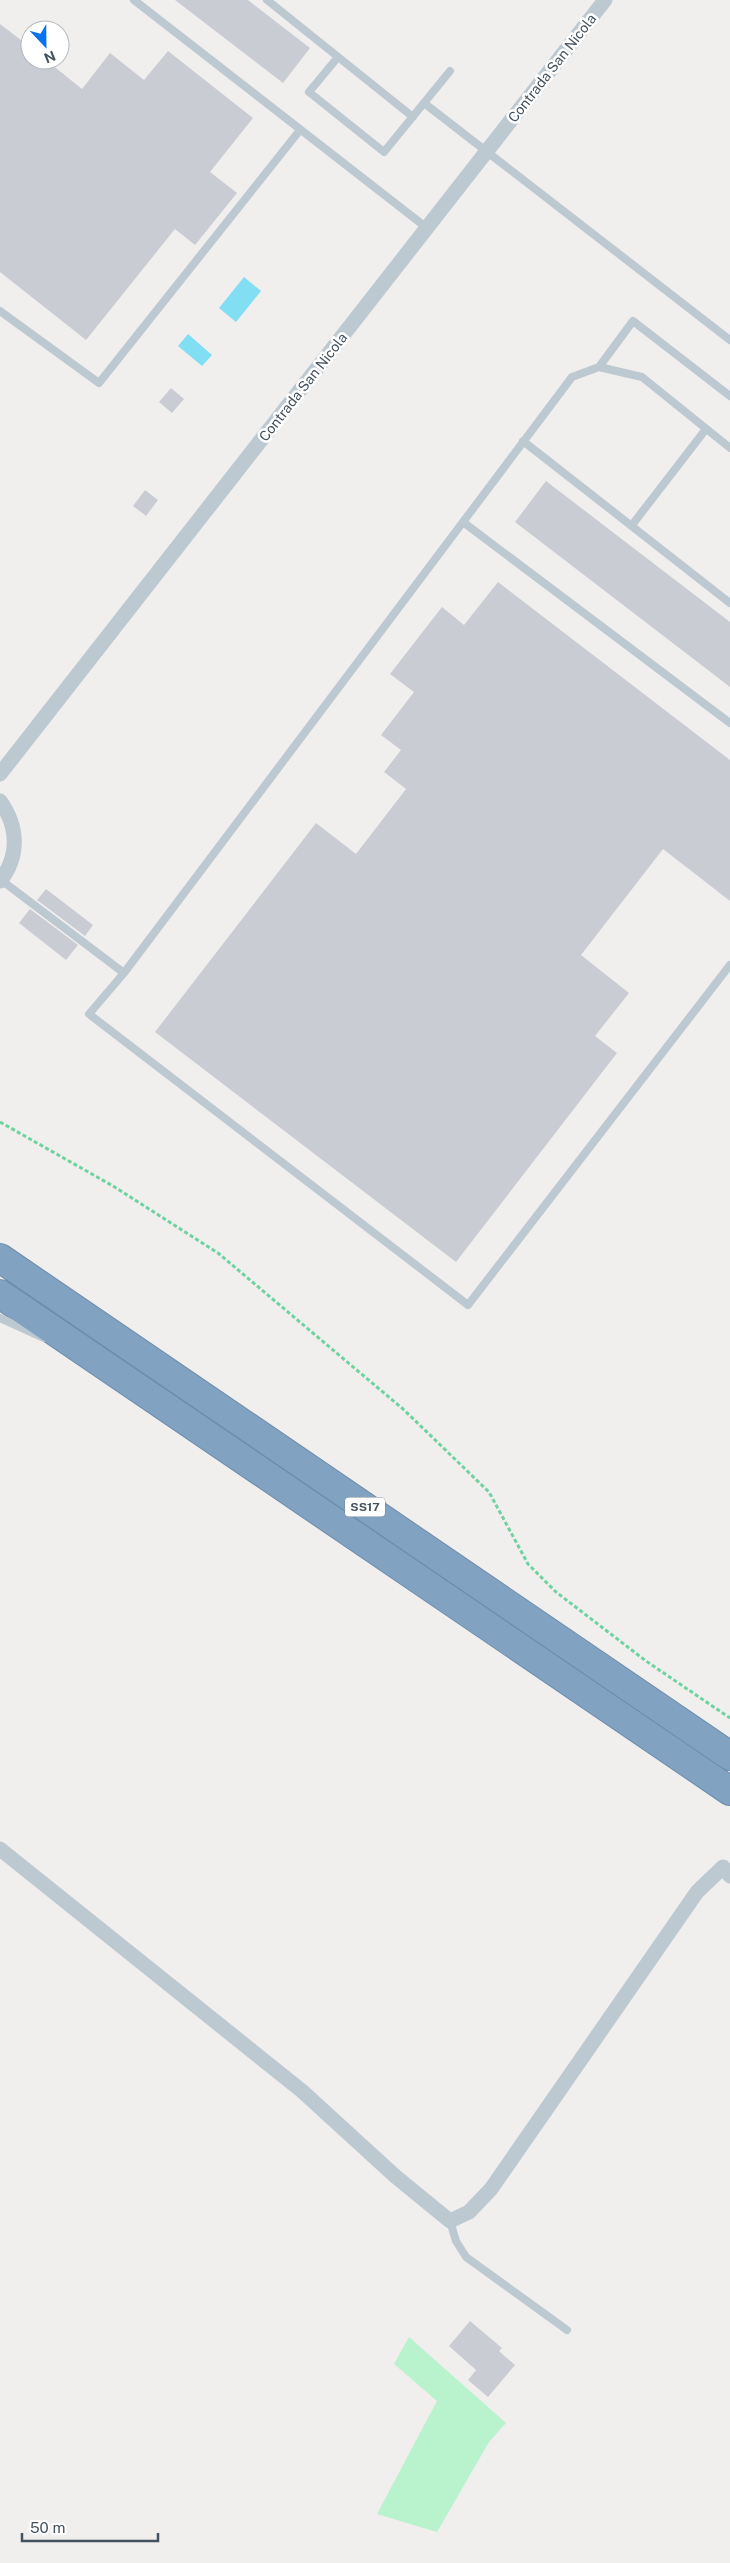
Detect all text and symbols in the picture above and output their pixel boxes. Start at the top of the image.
street label: Contrada San Nicola [505,11,599,125]
north arrow [20,20,70,70]
text: N [42,48,58,67]
street label: Contrada San Nicola [256,330,350,444]
road number: SS17 [345,1498,385,1516]
scale bar [22,2510,159,2542]
text: 50 m [30,2519,65,2536]

